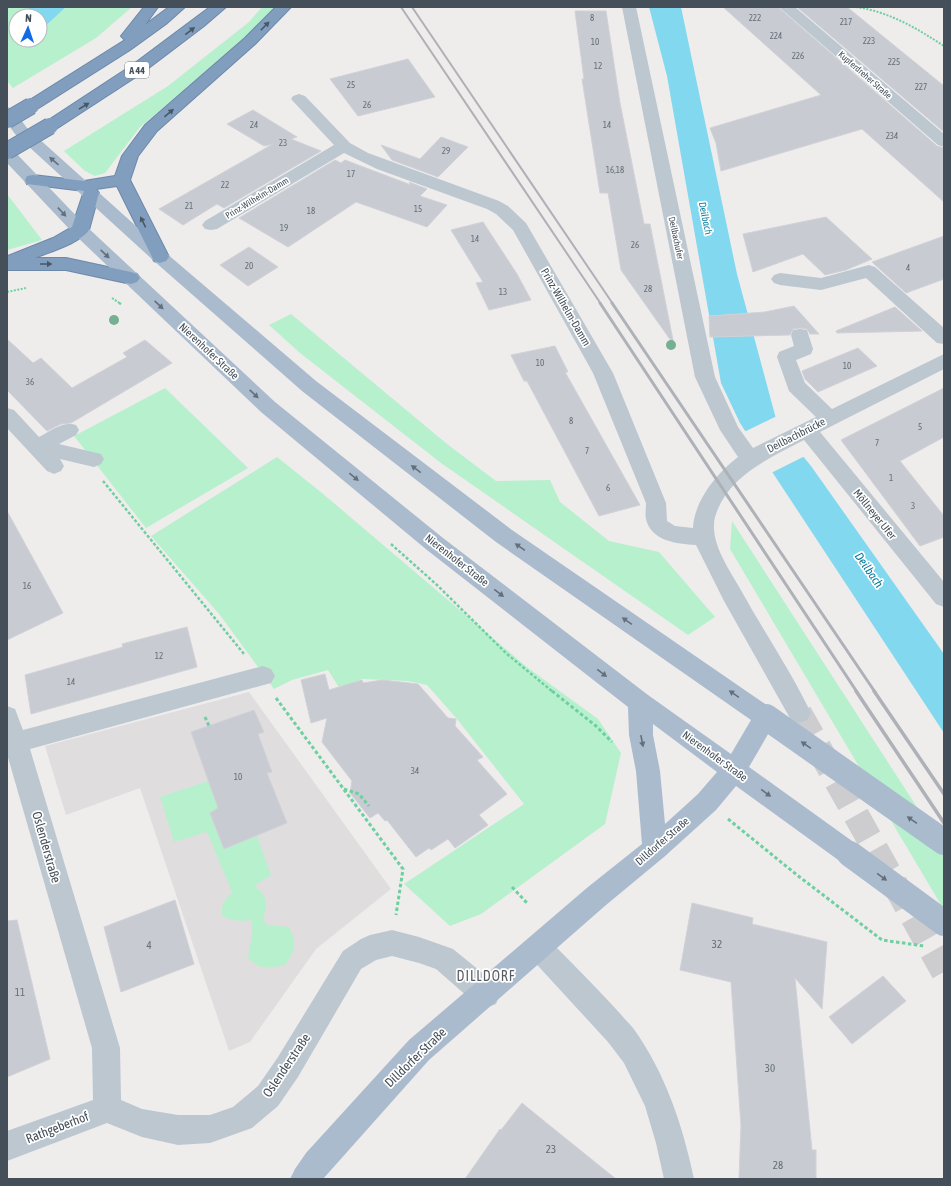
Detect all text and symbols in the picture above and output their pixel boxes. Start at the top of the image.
north arrow [8,8,48,48]
text: N [25,12,32,24]
house number: 8 [590,13,594,23]
house number: 222 [749,13,761,23]
house number: 217 [840,17,852,27]
one-way arrow [260,21,270,31]
one-way arrow [184,26,195,35]
house number: 224 [770,31,782,41]
house number: 223 [863,36,875,46]
house number: 10 [591,37,599,47]
street label: Kupferdreher Straße [836,49,894,101]
house number: 226 [792,51,804,61]
house number: 225 [888,57,900,67]
house number: 12 [594,61,602,71]
road number: A 44 [125,62,149,78]
house number: 25 [347,80,355,90]
house number: 227 [915,82,927,92]
house number: 26 [363,100,371,110]
one-way arrow [78,102,90,109]
one-way arrow [163,109,174,118]
house number: 24 [250,120,258,130]
house number: 14 [603,120,611,130]
house number: 234 [886,131,898,141]
house number: 23 [279,138,287,148]
house number: 29 [442,146,450,156]
one-way arrow [49,156,60,165]
house number: 16,18 [606,165,624,175]
house number: 17 [347,169,355,179]
street label: Prinz-Wilhelm-Damm [224,175,290,221]
house number: 22 [221,180,229,190]
house number: 21 [185,201,193,211]
water label: Deilbach [697,201,714,236]
house number: 15 [414,204,422,214]
house number: 18 [307,206,315,216]
one-way arrow [58,207,67,217]
one-way arrow [139,216,146,227]
street label: Deilbachufer [667,216,685,261]
house number: 19 [280,223,288,233]
house number: 14 [471,234,479,244]
house number: 26 [631,240,639,250]
one-way arrow [101,249,110,258]
one-way arrow [40,261,53,267]
house number: 20 [245,261,253,271]
house number: 4 [906,263,910,273]
street label: Prinz-Wilhelm-Damm [539,266,593,348]
house number: 28 [644,284,652,294]
house number: 13 [499,287,507,297]
one-way arrow [154,300,164,309]
street label: Nierenhofer Straße [177,320,241,382]
house number: 10 [536,358,544,368]
house number: 10 [843,361,851,371]
house number: 36 [26,377,34,387]
one-way arrow [249,389,259,398]
street label: Deilbachbrücke [765,415,827,455]
house number: 8 [569,416,573,426]
house number: 5 [918,422,922,432]
house number: 7 [875,438,879,448]
house number: 7 [585,446,589,456]
one-way arrow [410,464,421,473]
one-way arrow [348,473,359,482]
house number: 1 [889,473,893,483]
house number: 6 [606,483,610,493]
street label: Möllneyer Ufer [851,487,899,542]
house number: 3 [911,501,915,511]
street label: Nierenhofer Straße [423,532,491,588]
one-way arrow [514,543,525,551]
water label: Deilbach [852,550,886,590]
house number: 16 [23,581,31,591]
one-way arrow [494,589,504,597]
one-way arrow [622,617,632,625]
house number: 12 [155,651,163,661]
one-way arrow [597,668,608,677]
house number: 14 [67,677,75,687]
one-way arrow [729,690,739,698]
street label: Nierenhofer Straße [680,729,750,783]
one-way arrow [640,734,646,747]
one-way arrow [800,741,811,749]
house number: 34 [411,766,419,776]
house number: 10 [234,772,242,782]
one-way arrow [761,789,771,797]
street label: Oslenderstraße [29,810,64,885]
street label: Dilldorfer Straße [633,815,691,867]
one-way arrow [907,816,917,824]
one-way arrow [876,873,887,881]
house number: 32 [712,938,722,950]
house number: 4 [146,939,152,951]
district label: DILLDORF [457,968,515,984]
house number: 11 [15,986,25,998]
street label: Dilldorfer Straße [382,1024,449,1090]
street label: Oslenderstraße [260,1031,313,1100]
house number: 30 [765,1062,775,1074]
street label: Rathgeberhof [24,1109,91,1146]
house number: 23 [546,1143,556,1155]
house number: 28 [773,1159,783,1171]

